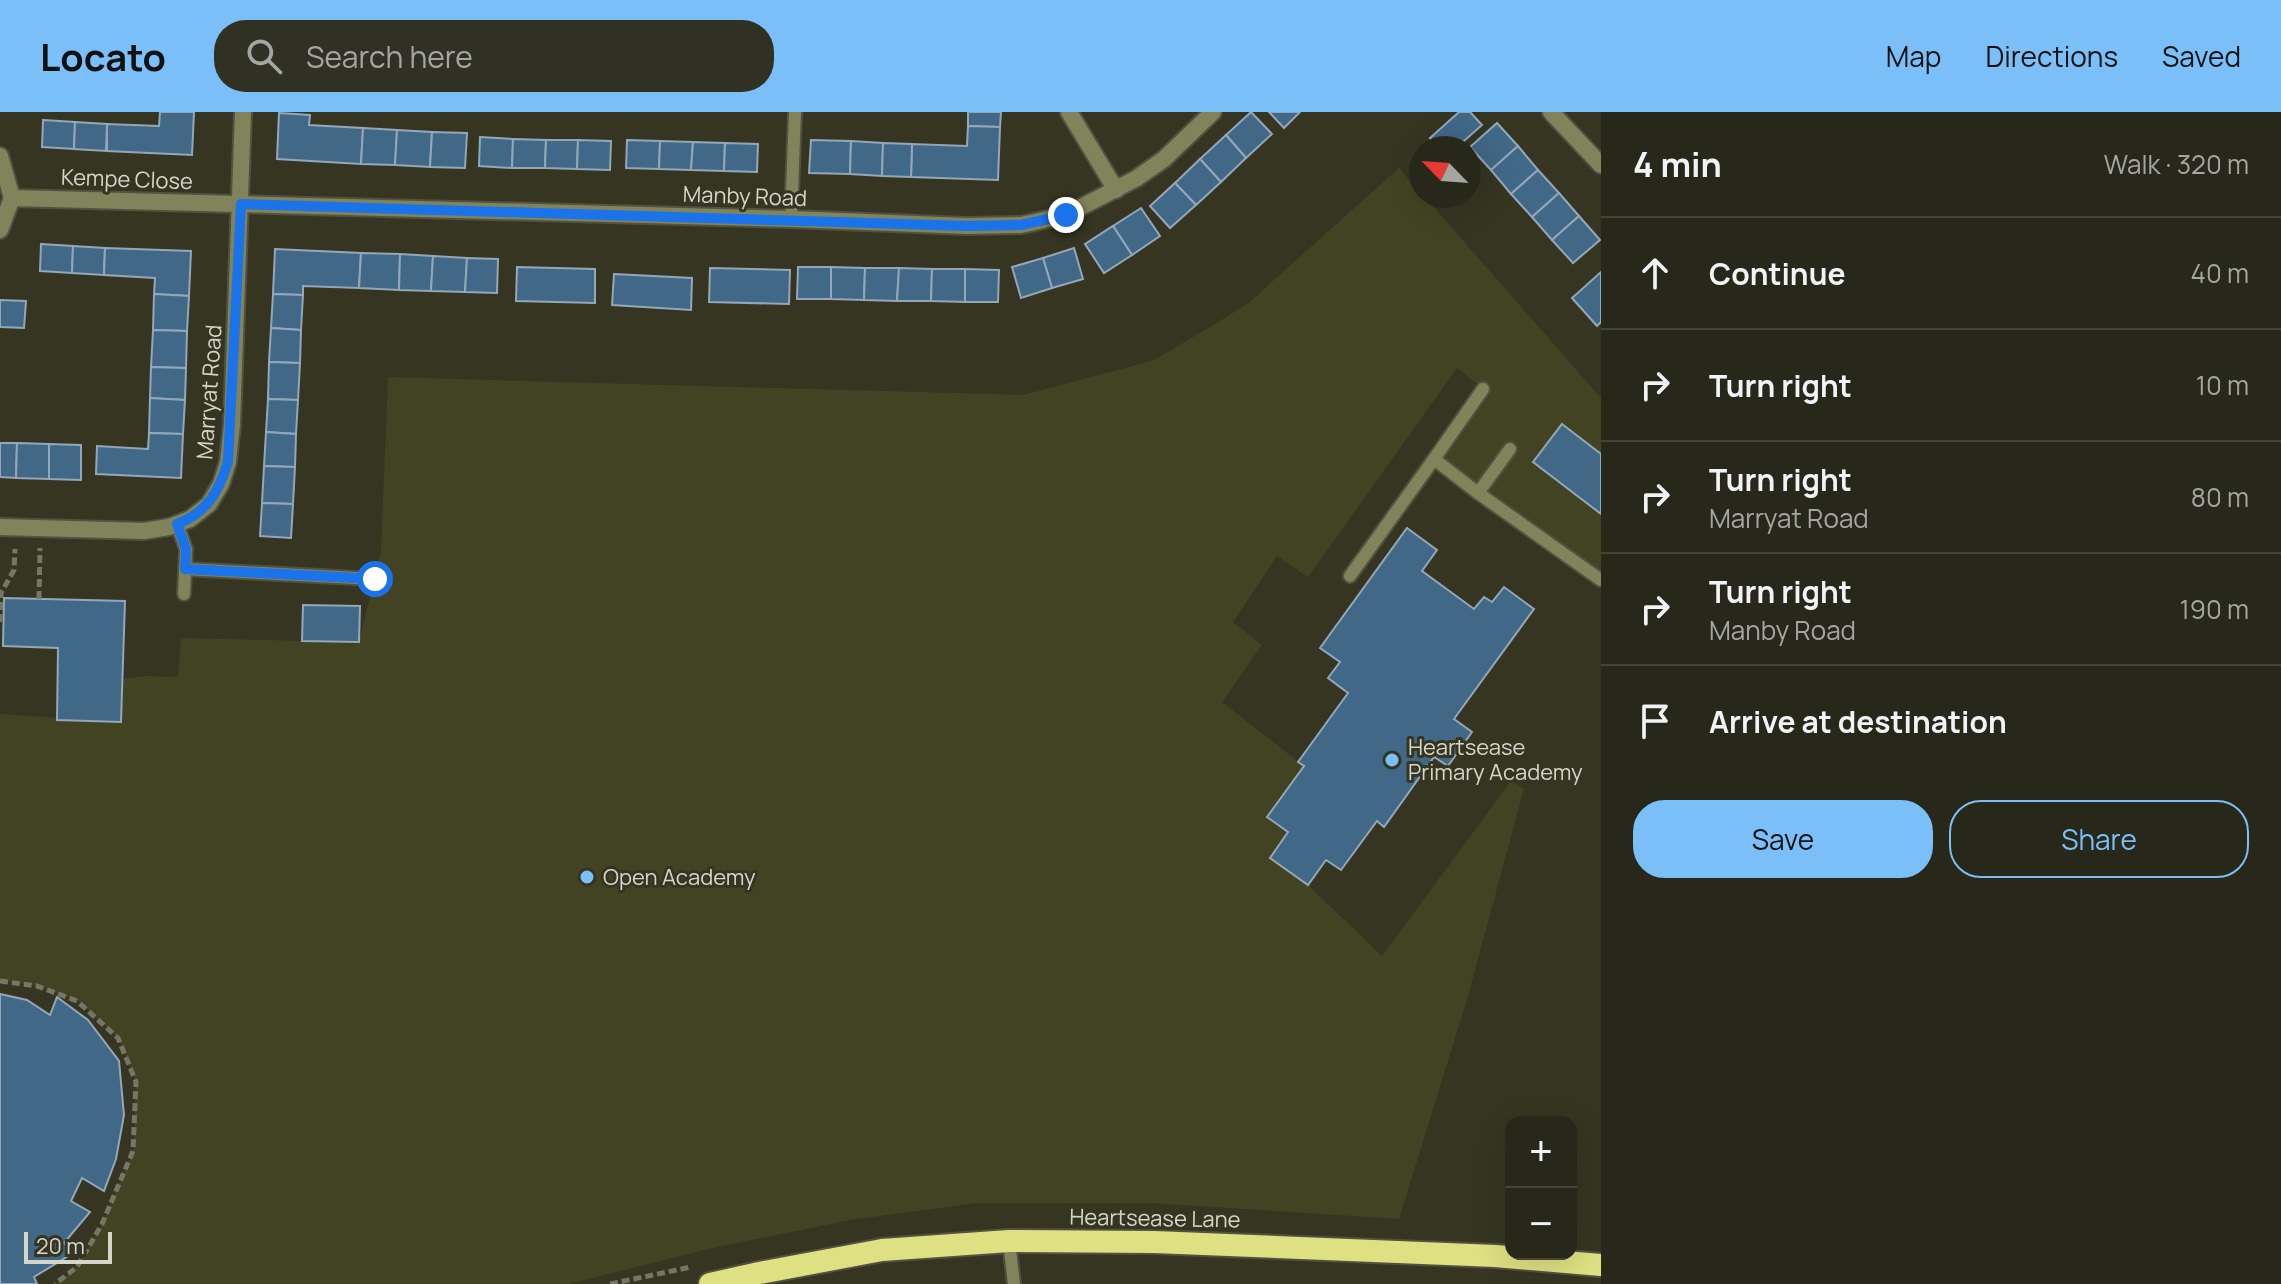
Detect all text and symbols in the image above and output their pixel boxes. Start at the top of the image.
search box [214,20,774,92]
text: Locato [40,30,166,82]
icon: search [242,34,286,78]
text: Search here [306,36,473,77]
text: Map [1886,37,1941,75]
text: Directions [1985,37,2118,75]
text: Saved [2162,37,2241,75]
north arrow [1409,136,1481,208]
text: 4 min [1633,141,1722,187]
text: Walk · 320 m [2104,146,2249,182]
street label: Kempe Close [61,162,194,196]
street label: Manby Road [682,179,808,213]
route end [1048,197,1084,233]
icon: ahead [1633,251,1677,295]
text: Continue [1709,253,1845,294]
text: 40 m [2191,255,2249,291]
street label: Marryat Road [189,324,229,460]
icon: right [1633,363,1677,407]
text: Turn right [1709,365,1852,406]
text: 10 m [2196,367,2249,403]
text: Turn right [1709,459,1852,500]
icon: right [1633,475,1677,519]
text: 80 m [2191,479,2249,515]
text: Marryat Road [1709,500,1869,536]
route start [357,561,393,597]
text: Turn right [1709,571,1852,612]
icon: right [1633,587,1677,631]
text: 190 m [2180,591,2249,627]
text: Manby Road [1709,612,1856,648]
icon: arrive [1633,699,1677,743]
text: Arrive at destination [1709,701,2007,742]
place label: Heartsease Primary Academy [1408,732,1583,787]
marker: Heartsease Primary Academy [1383,751,1401,769]
button: Save [1633,800,1933,878]
button: Share [1949,800,2249,878]
place label: Open Academy [603,862,756,892]
marker: Open Academy [578,868,596,886]
map controls [1505,1116,1577,1260]
button: + [1505,1116,1577,1188]
button: − [1505,1188,1577,1260]
street label: Heartsease Lane [1069,1202,1241,1234]
scale bar [24,1228,112,1264]
text: 20 m [36,1231,85,1261]

